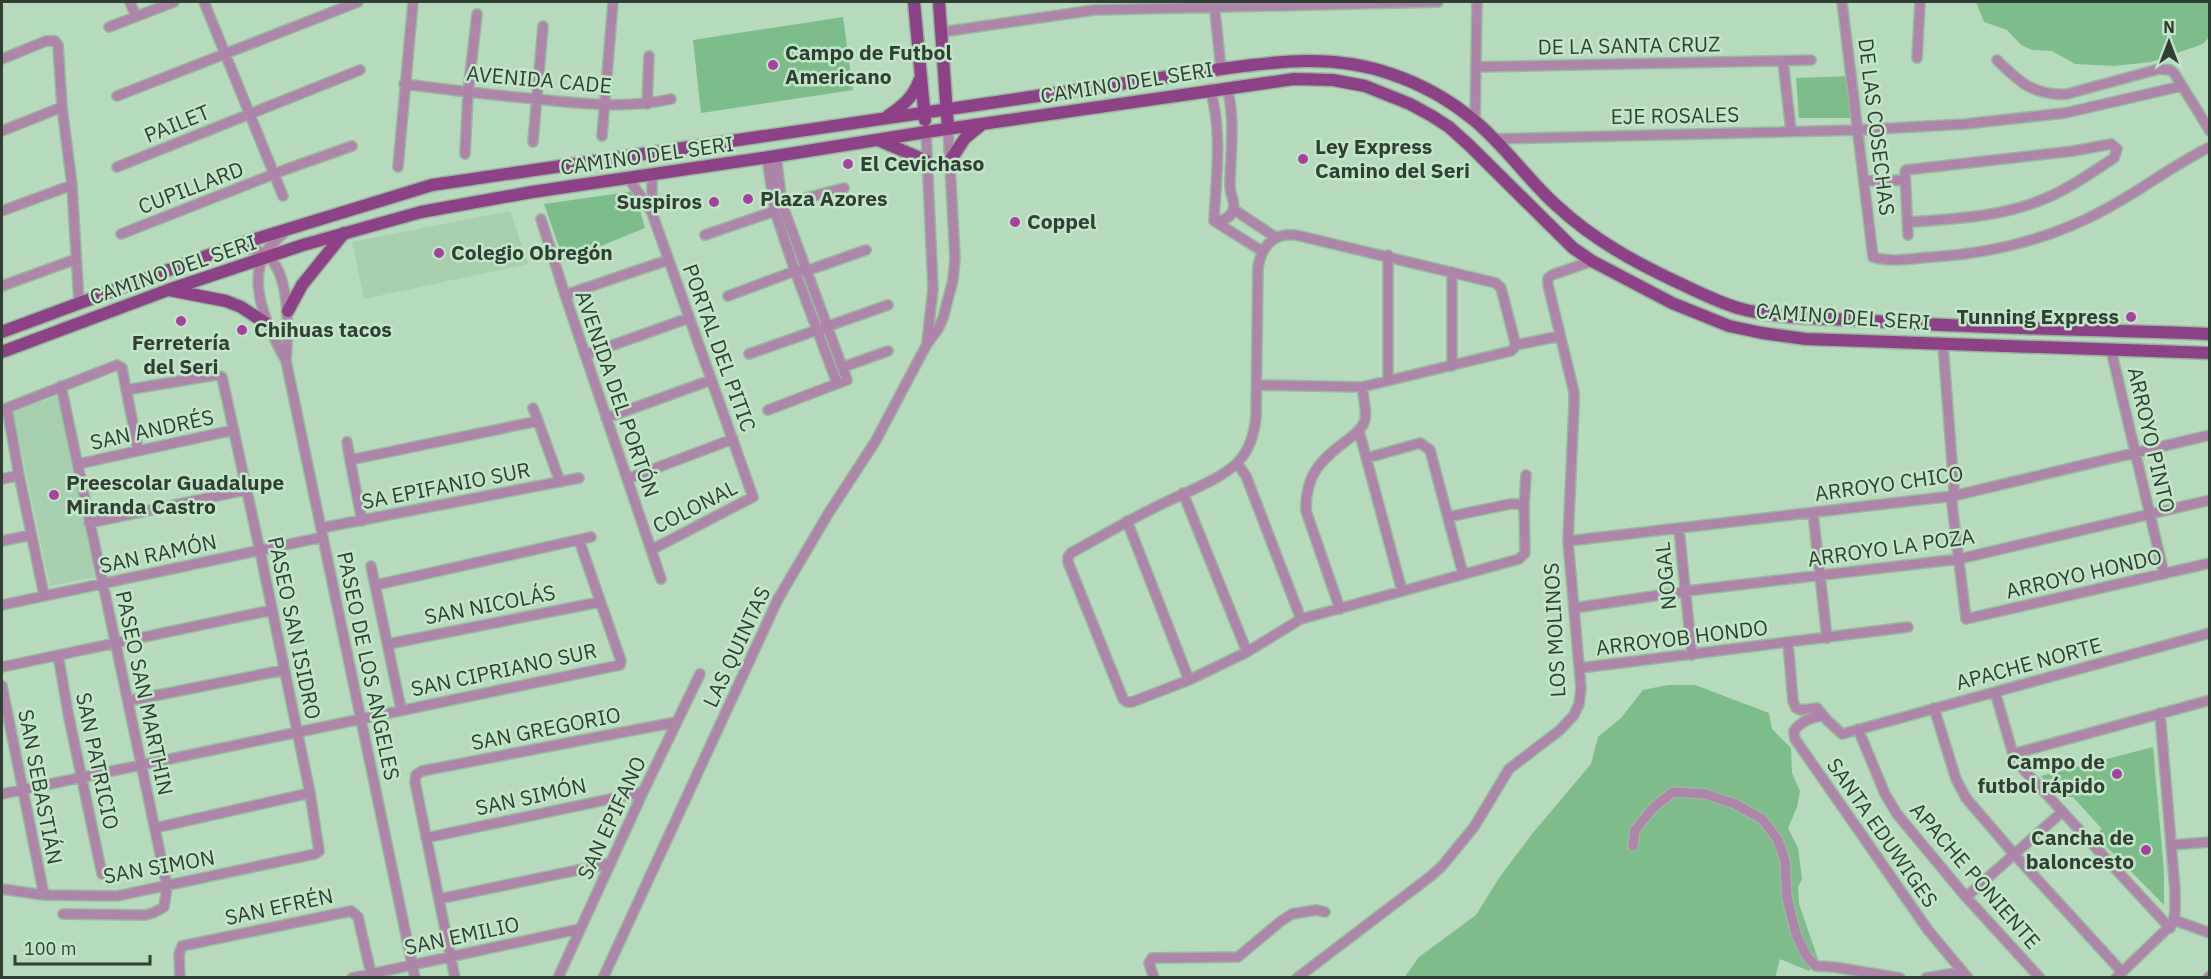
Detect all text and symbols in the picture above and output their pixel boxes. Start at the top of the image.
north arrow [2139,12,2199,72]
text: N [2163,17,2175,37]
street label: DE LA SANTA CRUZ [1537,29,1721,61]
street label: DE LAS COSECHAS [1852,37,1902,217]
place label: Campo de Futbol Americano [785,38,952,90]
street label: CAMINO DEL SERI [1038,55,1215,110]
marker: Campo de Futbol Americano [766,58,780,72]
street label: AVENIDA CADE [465,59,613,99]
street label: PAILET [140,97,214,149]
street label: EJE ROSALES [1610,100,1739,130]
street label: CAMINO DEL SERI [558,129,735,181]
place label: Ley Express Camino del Seri [1315,132,1470,184]
place label: El Cevichaso [860,149,985,177]
marker: Ley Express Camino del Seri [1296,152,1310,166]
street label: CUPILLARD [134,154,247,220]
marker: El Cevichaso [841,157,855,171]
place label: Plaza Azores [760,184,888,212]
place label: Suspiros [616,187,702,215]
marker: Plaza Azores [741,192,755,206]
marker: Suspiros [707,195,721,209]
place label: Coppel [1027,207,1096,235]
marker: Coppel [1008,215,1022,229]
street label: CAMINO DEL SERI [86,227,260,311]
place label: Colegio Obregón [451,238,613,266]
marker: Colegio Obregón [432,246,446,260]
street label: PORTAL DEL PITIC [677,260,763,435]
street label: AVENIDA DEL PORTÓN [569,287,666,501]
street label: CAMINO DEL SERI [1755,296,1931,336]
place label: Tunning Express [1957,302,2119,330]
marker: Tunning Express [2124,310,2138,324]
marker: Ferretería del Seri [174,314,188,328]
place label: Chihuas tacos [254,315,392,343]
marker: Chihuas tacos [235,323,249,337]
place label: Ferretería del Seri [132,328,230,380]
street label: ARROYO PINTO [2122,364,2182,515]
street label: SAN ANDRÉS [87,402,216,456]
street label: SA EPIFANIO SUR [359,455,533,515]
street label: ARROYO CHICO [1813,459,1965,507]
place label: Preescolar Guadalupe Miranda Castro [66,468,284,520]
street label: COLONAL [648,473,742,539]
marker: Preescolar Guadalupe Miranda Castro [47,488,61,502]
street label: ARROYO LA POZA [1806,521,1976,573]
street label: SAN RAMÓN [97,527,219,579]
street label: PASEO SAN ISIDRO [262,534,328,722]
street label: NOGAL [1648,541,1682,612]
street label: ARROYO HONDO [2003,541,2165,605]
street label: PASEO DE LOS ANGELES [331,549,407,783]
street label: LOS MOLINOS [1536,562,1572,698]
street label: SAN NICOLÁS [422,578,558,630]
street label: LAS QUINTAS [696,582,776,711]
street label: PASEO SAN MARTHIN [110,588,180,798]
street label: ARROYOB HONDO [1594,613,1770,661]
street label: APACHE NORTE [1952,630,2105,696]
street label: SAN CIPRIANO SUR [408,636,599,702]
street label: SAN PATRICIO [70,690,126,832]
street label: SAN GREGORIO [469,700,623,756]
street label: SAN SEBASTIÁN [12,707,70,867]
place label: Campo de futbol rápido [1977,747,2105,799]
street label: SAN EPIFANO [570,751,652,884]
street label: SANTA EDUWIGES [1821,752,1945,913]
marker: Campo de futbol rápido [2110,767,2124,781]
street label: SAN SIMÓN [473,771,589,821]
street label: APACHE PONIENTE [1904,796,2047,955]
place label: Cancha de baloncesto [2026,823,2134,875]
street label: SAN SIMON [101,842,217,890]
marker: Cancha de baloncesto [2139,843,2153,857]
street label: SAN EFRÉN [222,881,335,931]
street label: SAN EMILIO [402,909,522,961]
scale bar [15,928,150,966]
text: 100 m [24,937,76,960]

